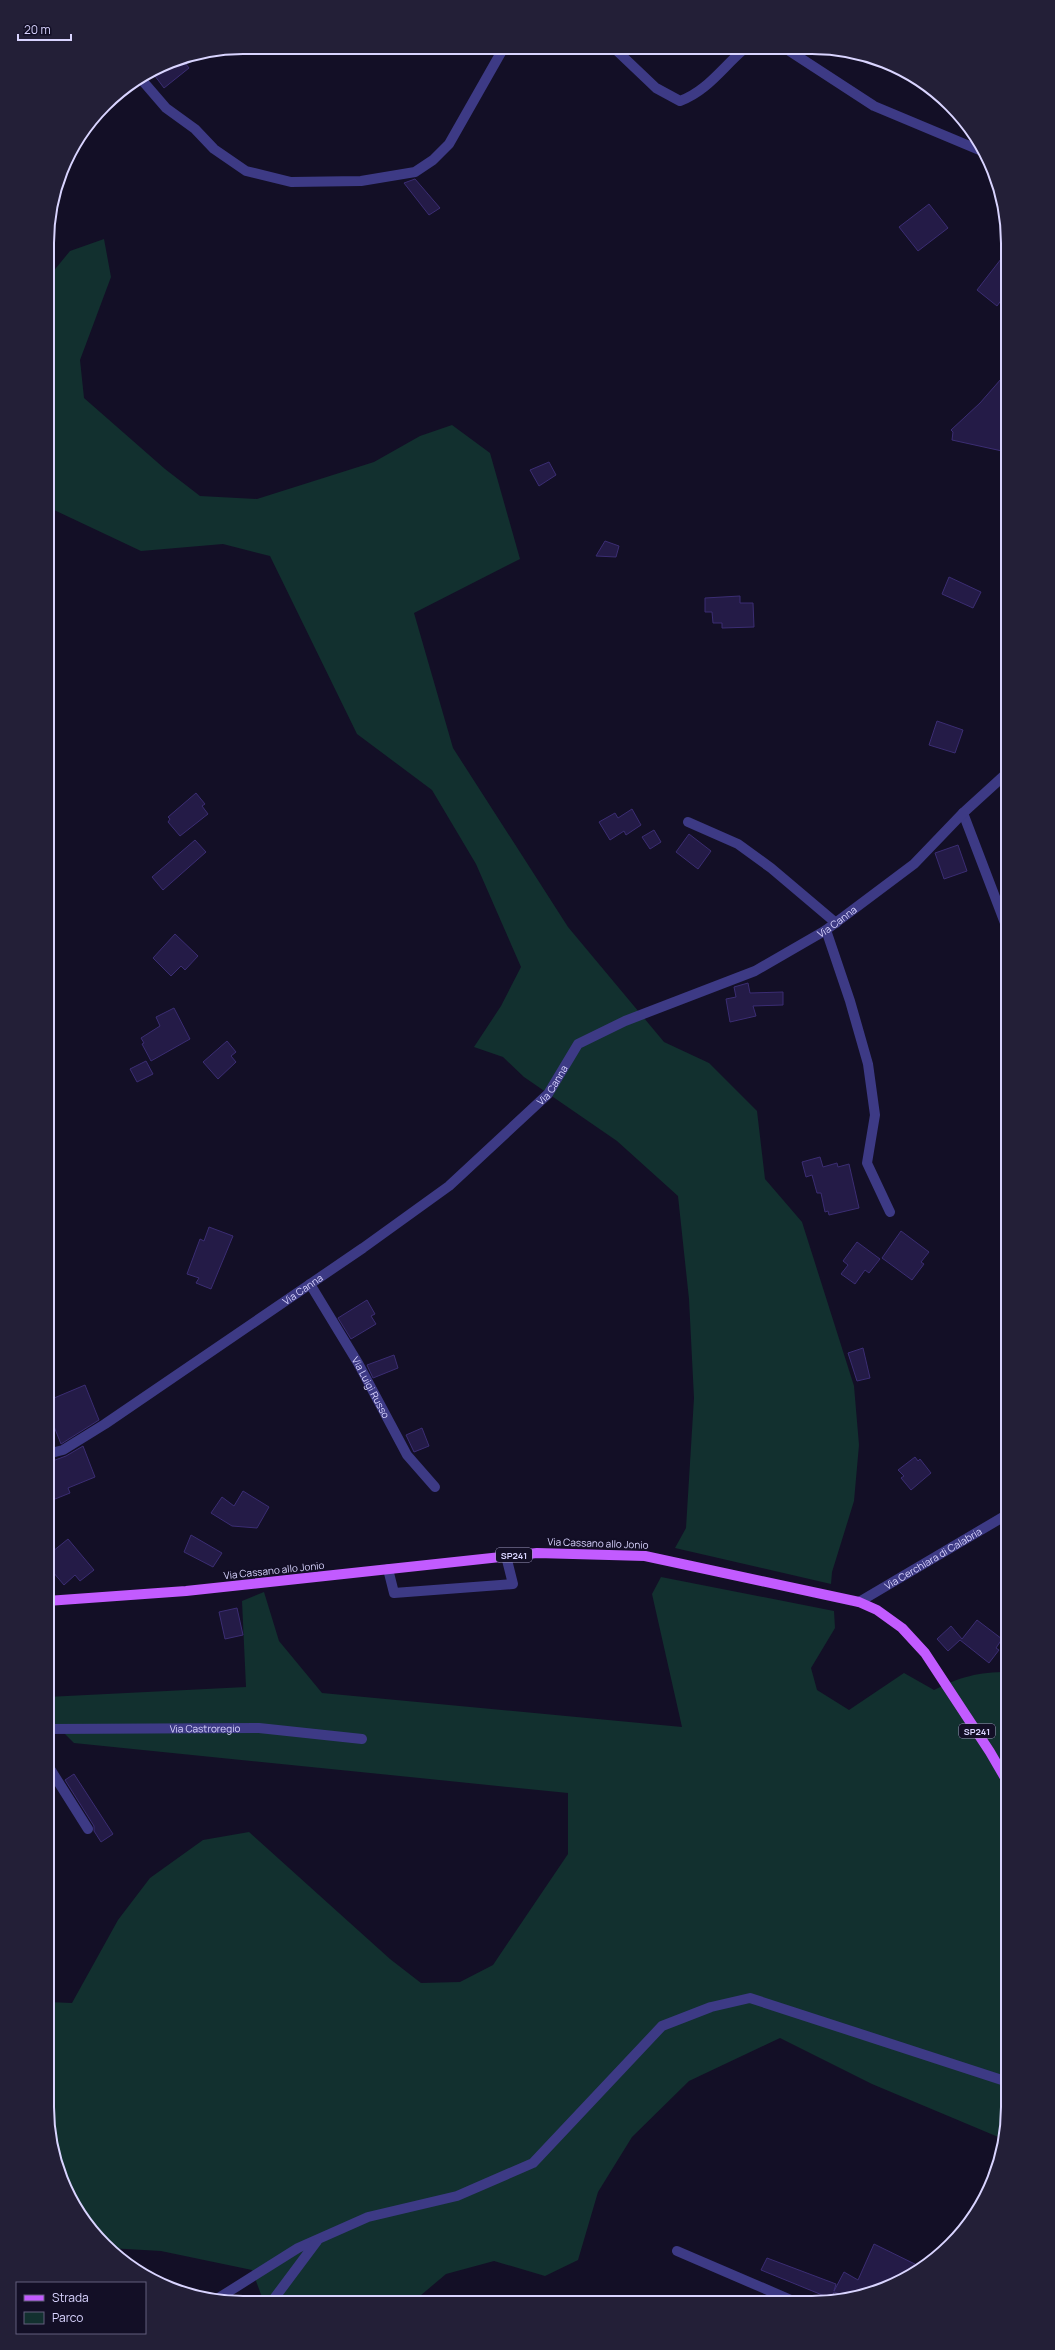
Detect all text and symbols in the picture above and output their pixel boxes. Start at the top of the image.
scale bar [18,16,71,42]
text: 20 m [24,21,51,38]
street label: Via Canna [814,902,860,941]
street label: Via Canna [533,1062,571,1108]
street label: Via Canna [280,1271,325,1308]
street label: Via Luigi Russo [349,1354,393,1421]
street label: Via Cerchiara di Calabria [882,1524,984,1593]
street label: Via Cassano allo Jonio [547,1534,649,1552]
road number: SP241 [496,1548,532,1562]
street label: Via Cassano allo Jonio [223,1558,325,1582]
street label: Via Castroregio [170,1721,240,1735]
road number: SP241 [959,1724,995,1738]
legend [16,2282,146,2334]
text: Strada [52,2289,89,2306]
text: Parco [52,2309,83,2326]

